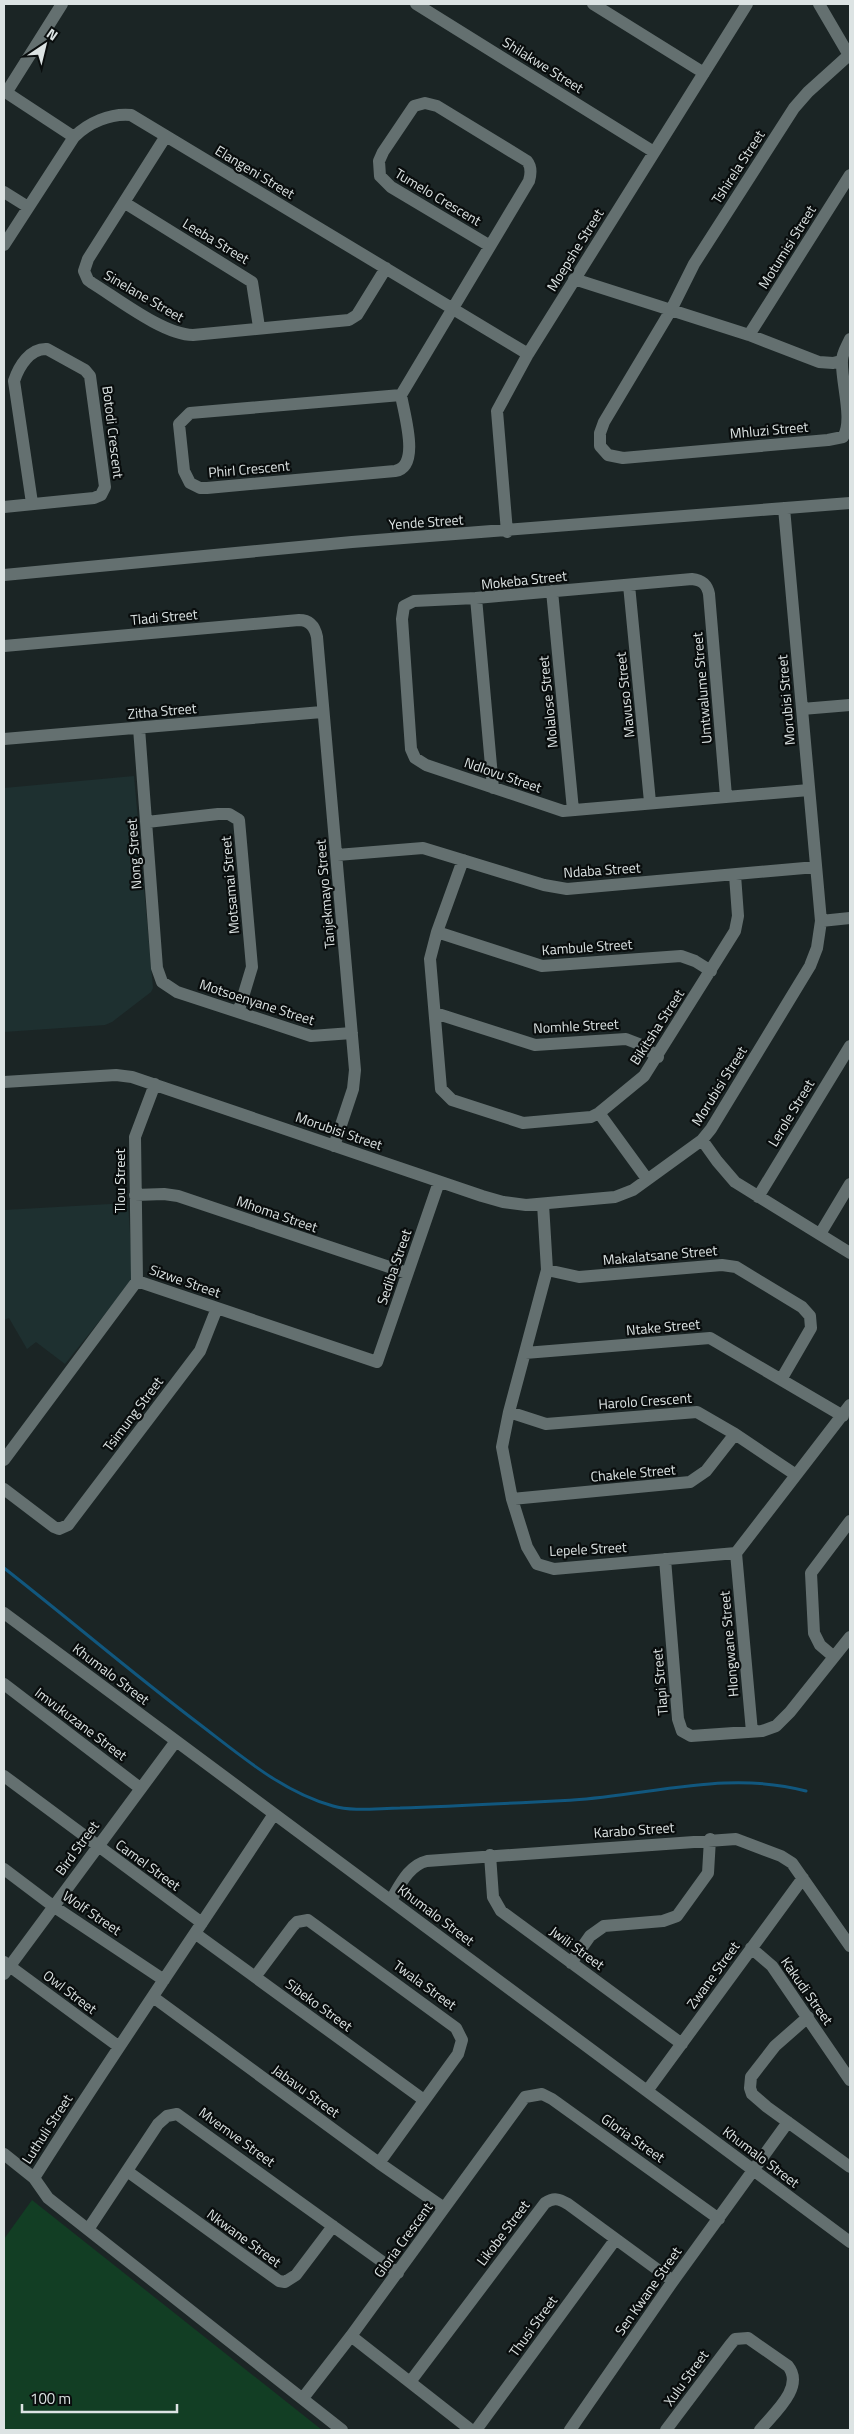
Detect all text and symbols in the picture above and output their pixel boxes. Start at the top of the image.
north arrow [20,20,70,70]
text: N [43,23,63,45]
street label: Shilakwe Street [499,31,588,98]
street label: Tshirela Street [706,126,769,208]
street label: Elangeni Street [211,140,299,204]
street label: Tumelo Crescent [391,162,485,231]
street label: Motumisi Street [753,201,821,293]
street label: Moepshe Street [541,204,608,295]
street label: Leeba Street [179,212,254,269]
street label: Sinelane Street [100,264,188,327]
street label: Botodi Crescent [97,384,130,480]
street label: Mhluzi Street [729,416,809,443]
street label: PhirI Crescent [207,454,291,483]
street label: Yende Street [388,508,464,535]
street label: Mokeba Street [480,565,568,594]
street label: Tladi Street [130,603,198,630]
street label: Umtwalume Street [686,631,717,745]
street label: Mavuso Street [610,651,639,739]
street label: Morubisi Street [771,654,800,746]
street label: Molalose Street [532,655,563,749]
street label: Zitha Street [127,697,197,724]
street label: Ndlovu Street [462,751,545,798]
street label: Nong Street [121,818,146,890]
street label: Motsamai Street [215,835,244,935]
street label: Tanjekmayo Street [309,839,340,949]
street label: Ndaba Street [563,856,641,883]
street label: Kambule Street [541,933,633,960]
street label: Motsoenyane Street [197,973,317,1030]
street label: Bikitsha Street [624,985,689,1069]
street label: Nomhle Street [533,1013,619,1038]
street label: Morubisi Street [686,1042,752,1130]
street label: Lerole Street [762,1075,819,1150]
street label: Morubisi Street [293,1106,385,1155]
street label: Tlou Street [109,1149,130,1213]
street label: Mhoma Street [234,1190,321,1237]
street label: Sediba Street [371,1226,416,1307]
street label: Makalatsane Street [602,1239,718,1270]
street label: Sizwe Street [147,1259,224,1303]
street label: Ntake Street [625,1313,701,1340]
street label: Tsimung Street [98,1372,168,1455]
street label: Harolo Crescent [598,1387,692,1414]
street label: Chakele Street [590,1458,676,1487]
street label: Lepele Street [549,1536,627,1561]
street label: Hlongwane Street [713,1590,744,1698]
street label: Khumalo Street [68,1638,154,1710]
street label: Tlapi Street [646,1648,673,1716]
street label: Imvukuzane Street [31,1682,132,1765]
street label: Bird Street [50,1816,104,1879]
street label: Karabo Street [593,1816,675,1843]
street label: Camel Street [111,1834,185,1895]
street label: Khumalo Street [393,1879,479,1951]
street label: Wolf Street [59,1885,126,1940]
street label: Jwili Street [546,1921,609,1975]
street label: Zwane Street [681,1937,744,2013]
street label: Kakudi Street [776,1952,839,2029]
street label: Twala Street [389,1955,461,2015]
street label: Owl Street [39,1964,102,2019]
street label: Sibeko Street [281,1973,357,2036]
street label: Jabavu Street [268,2059,344,2122]
street label: Luthuli Street [16,2090,77,2168]
street label: Mvemve Street [195,2102,280,2172]
street label: Gloria Street [597,2108,669,2167]
street label: Khumalo Street [718,2121,804,2193]
street label: Likobe Street [471,2195,534,2270]
street label: Gloria Crescent [368,2198,437,2282]
street label: Nkwane Street [203,2203,286,2272]
street label: Sen Kwane Street [609,2242,686,2339]
street label: Thusi Street [503,2291,562,2361]
street label: Xulu Street [658,2345,713,2410]
scale bar [22,2382,178,2414]
text: 100 m [30,2387,71,2410]

